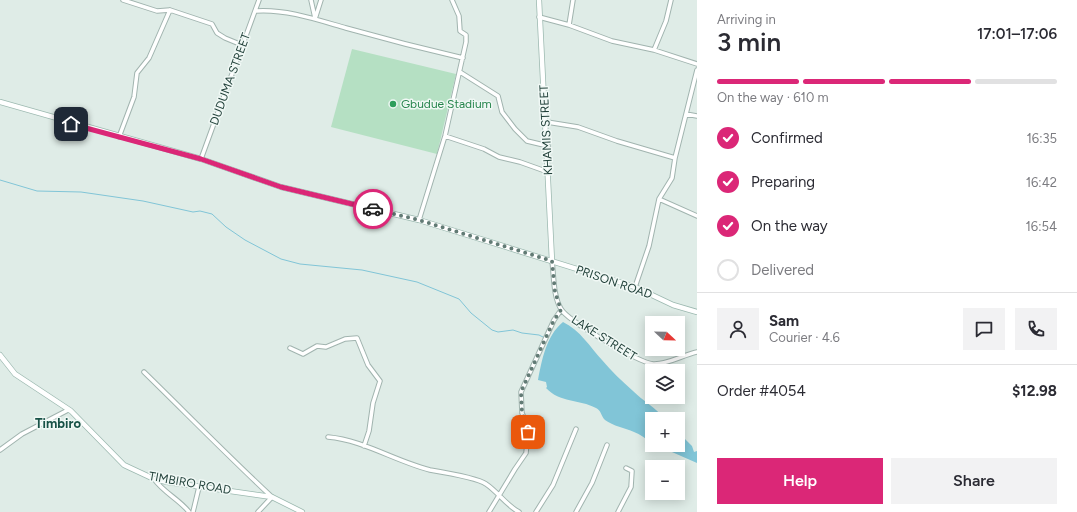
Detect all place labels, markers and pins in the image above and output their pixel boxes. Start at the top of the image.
place label: Gbudue Stadium [401,97,492,111]
marker: Gbudue Stadium [388,99,398,109]
pin [54,107,88,141]
pin [511,415,545,449]

